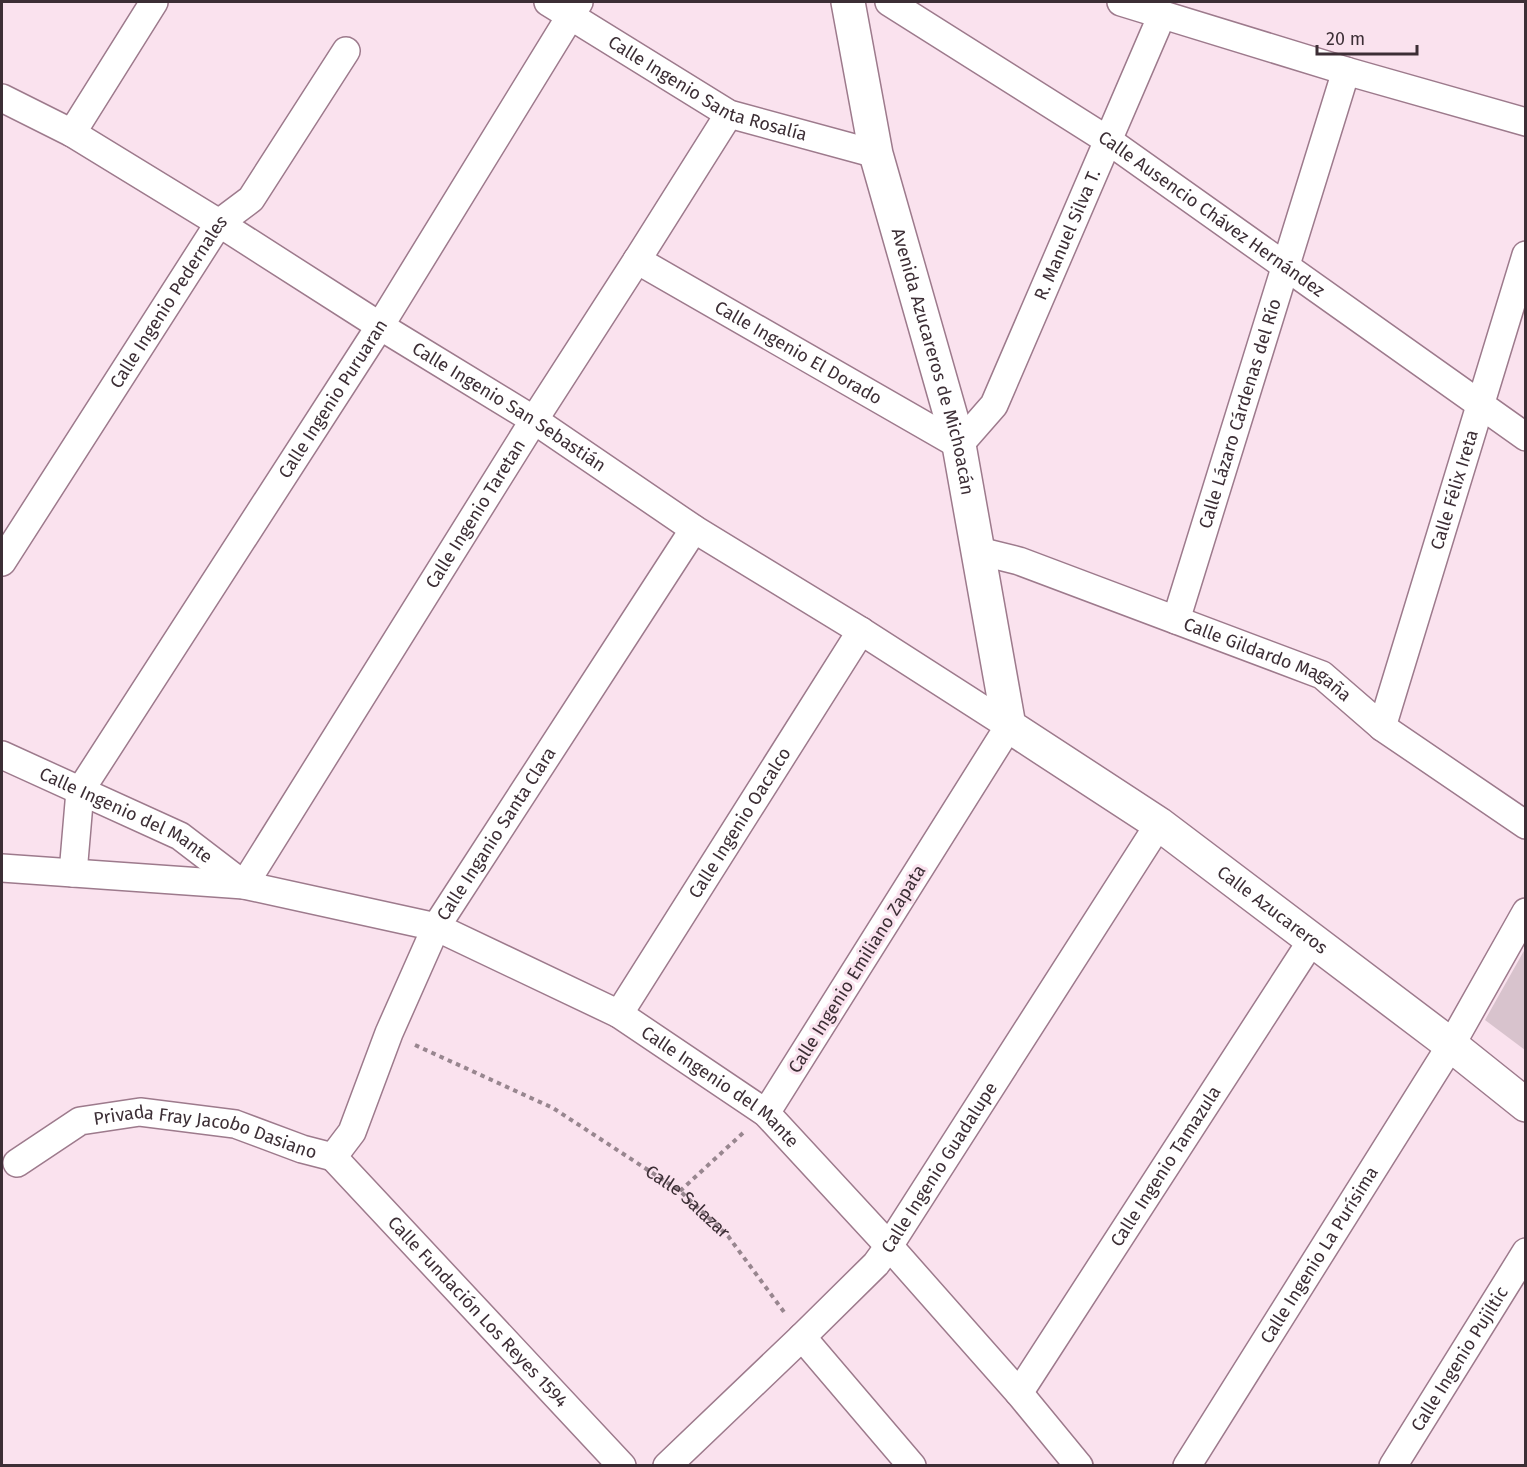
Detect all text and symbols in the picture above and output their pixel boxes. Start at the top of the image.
scale bar [1317,18,1418,56]
text: 20 m [1326,28,1365,50]
street label: Calle Ingenio Santa Rosalía [604,31,810,146]
street label: Calle Ausencio Chávez Hernández [1094,126,1329,302]
street label: R. Manuel Silva T. [1029,166,1105,303]
street label: Calle Ingenio Pedernales [105,210,231,392]
street label: Avenida Azucareros de Michoacán [887,226,979,497]
street label: Calle Ingenio El Dorado [711,296,886,409]
street label: Calle Lázaro Cárdenas del Río [1194,296,1286,531]
street label: Calle Ingenio Puruaran [274,315,392,482]
street label: Calle Ingenio San Sebastián [408,337,610,477]
street label: Calle Félix Ireta [1426,427,1483,552]
street label: Calle Ingenio Taretan [421,435,530,592]
street label: Calle Gildardo Magaña [1181,613,1356,706]
street label: Calle Inganio Santa Clara [432,743,561,925]
street label: Calle Ingenio Oacalco [684,743,796,903]
street label: Calle Ingenio del Mante [36,763,217,868]
street label: Calle Ingenio Emiliano Zapata [784,861,930,1077]
street label: Calle Azucareros [1213,861,1332,959]
street label: Calle Ingenio del Mante [637,1021,803,1152]
street label: Calle Ingenio Guadalupe [876,1078,1002,1257]
street label: Calle Ingenio Tamazula [1106,1082,1226,1251]
street label: Privada Fray Jacobo Dasiano [92,1100,319,1163]
street label: Calle Salazar [641,1160,734,1243]
street label: Calle Ingenio La Purísima [1256,1162,1383,1348]
street label: Calle Fundación Los Reyes 1594 [383,1212,573,1412]
street label: Calle Ingenio Pujiltic [1406,1282,1513,1435]

